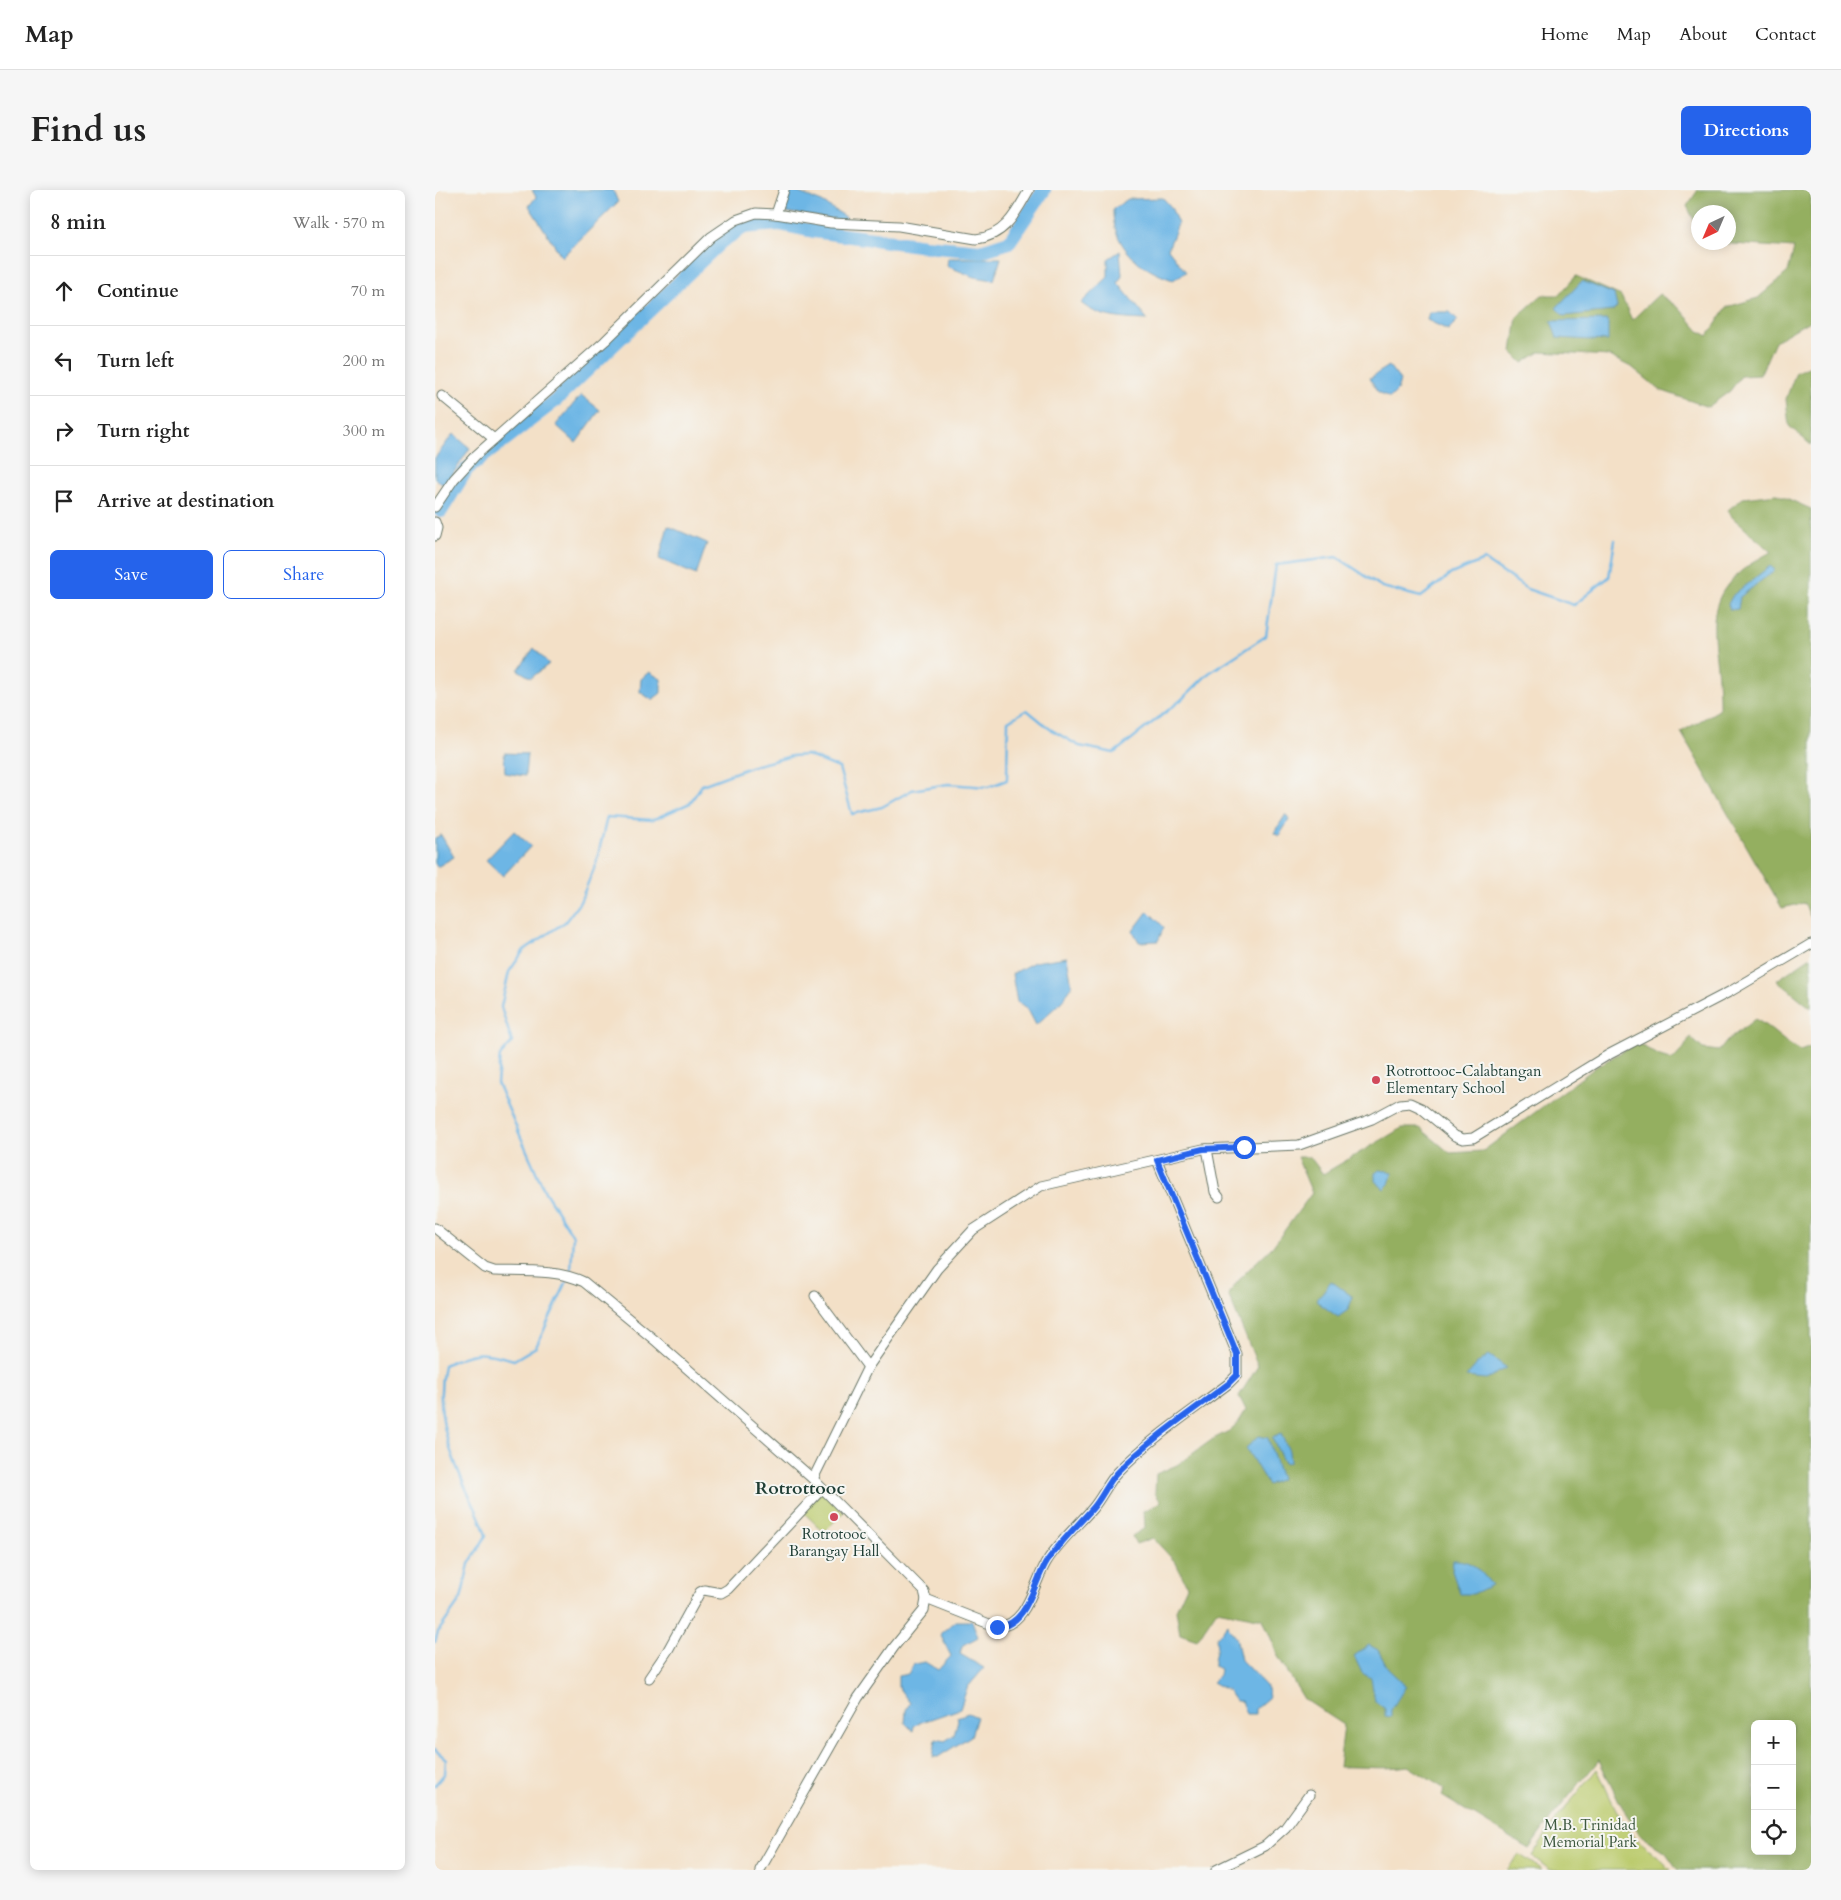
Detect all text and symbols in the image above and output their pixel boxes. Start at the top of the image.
text: Map [25,18,74,51]
text: Home [1541,22,1589,47]
text: Map [1617,22,1651,47]
text: About [1679,22,1727,47]
text: Contact [1755,22,1816,47]
text: Find us [30,106,146,154]
button: Directions [1681,106,1811,155]
north arrow [1691,205,1736,250]
text: 8 min [50,208,106,237]
text: Walk · 570 m [293,212,385,234]
icon: ahead [50,277,78,305]
text: Continue [97,278,179,304]
text: 70 m [351,280,385,302]
icon: left [50,347,78,375]
text: Turn left [97,348,174,374]
text: 200 m [343,350,385,372]
icon: right [50,417,78,445]
text: Turn right [97,418,189,444]
text: 300 m [343,420,385,442]
icon: arrive [50,487,78,515]
text: Arrive at destination [97,488,274,514]
button: Save [50,550,213,599]
button: Share [223,550,385,599]
place label: Rotrottooc-Calabtangan Elementary School [1386,1061,1542,1098]
marker: Rotrottooc-Calabtangan Elementary School [1370,1074,1382,1086]
route start [1233,1136,1256,1159]
district label: Rotrottooc [755,1476,845,1501]
marker: Rotrotooc Barangay Hall [828,1511,840,1523]
place label: Rotrotooc Barangay Hall [789,1524,880,1561]
route end [986,1616,1009,1639]
map controls [1751,1720,1796,1855]
button: + [1751,1720,1796,1765]
button: − [1751,1765,1796,1810]
button: locate [1751,1810,1796,1855]
park label: M.B. Trinidad Memorial Park [1543,1815,1637,1852]

